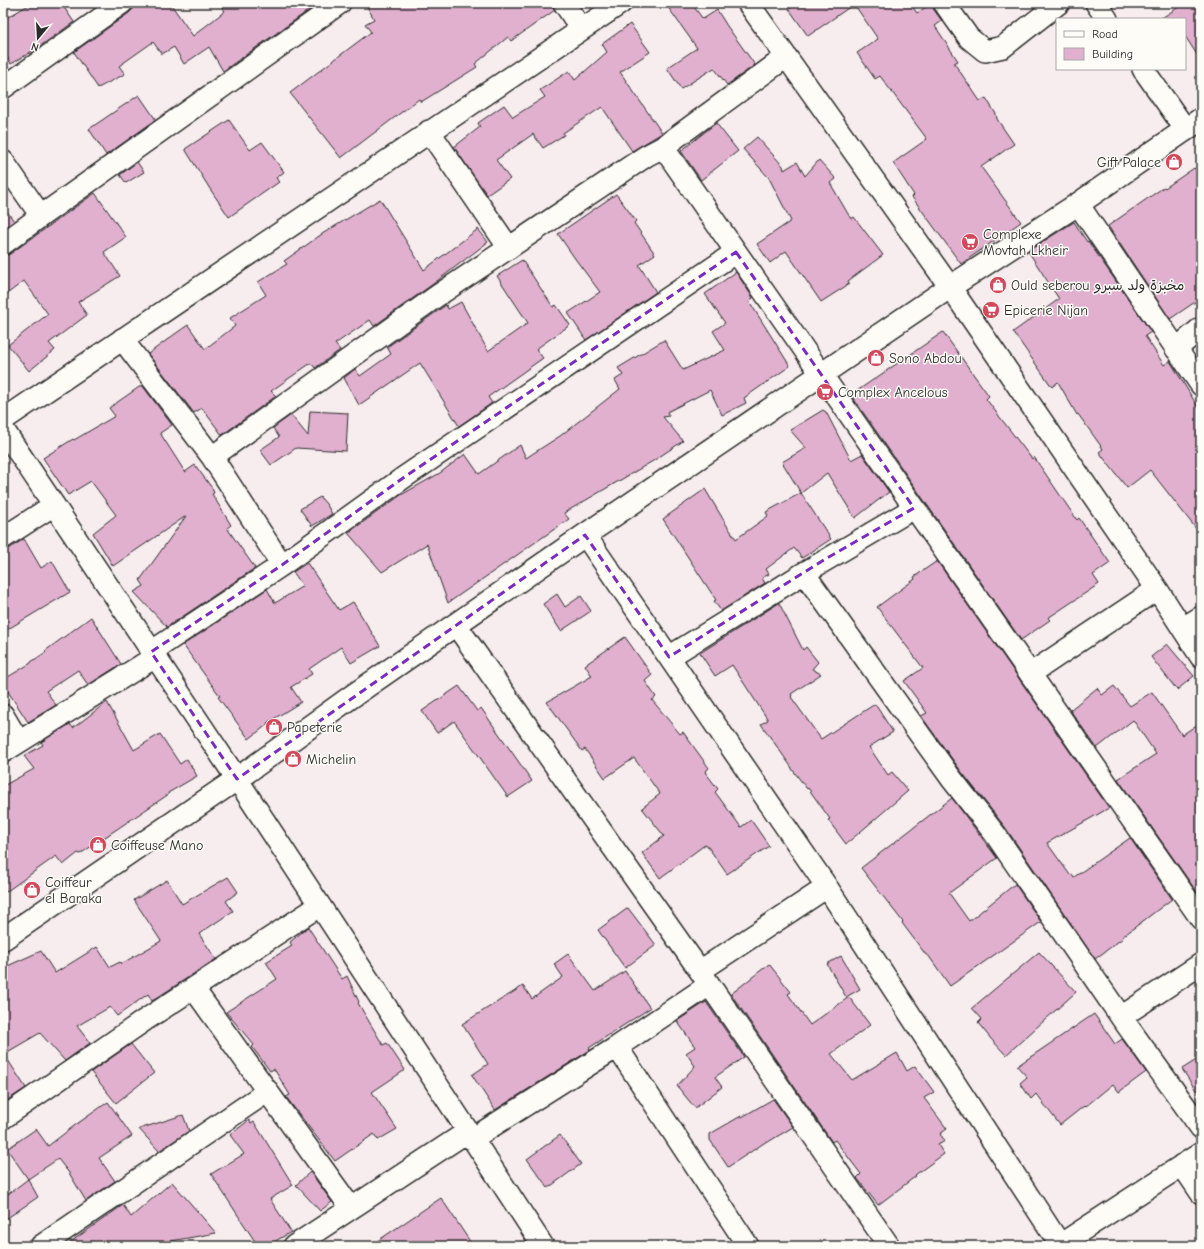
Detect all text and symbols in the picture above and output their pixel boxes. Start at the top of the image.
north arrow [18,18,58,58]
legend [1056,18,1186,70]
text: Road [1092,27,1118,41]
text: N [30,40,40,54]
text: Building [1092,47,1133,61]
shop icon: Gift Palace [1164,152,1184,172]
place label: Gift Palace [1097,154,1161,171]
place label: Complexe Movtah Lkheir [983,226,1068,259]
supermarket icon: Complexe Movtah Lkheir [960,232,980,252]
shop icon: Ould seberou مخبزة ولد سبرو [988,275,1008,295]
place label: Ould seberou مخبزة ولد سبرو [1011,277,1184,294]
supermarket icon: Epicerie Nijan [981,300,1001,320]
place label: Epicerie Nijan [1004,302,1088,319]
shop icon: Sono Abdou [866,348,886,368]
place label: Sono Abdou [889,350,962,367]
supermarket icon: Complex Ancelous [815,382,835,402]
place label: Complex Ancelous [838,384,948,401]
shop icon: Papeterie [264,717,284,737]
place label: Papeterie [287,719,342,736]
shop icon: Michelin [283,749,303,769]
place label: Michelin [306,751,356,768]
shop icon: Coiffeuse Mano [88,835,108,855]
place label: Coiffeuse Mano [111,837,203,854]
place label: Coiffeur el Baraka [45,874,102,907]
shop icon: Coiffeur el Baraka [22,880,42,900]

